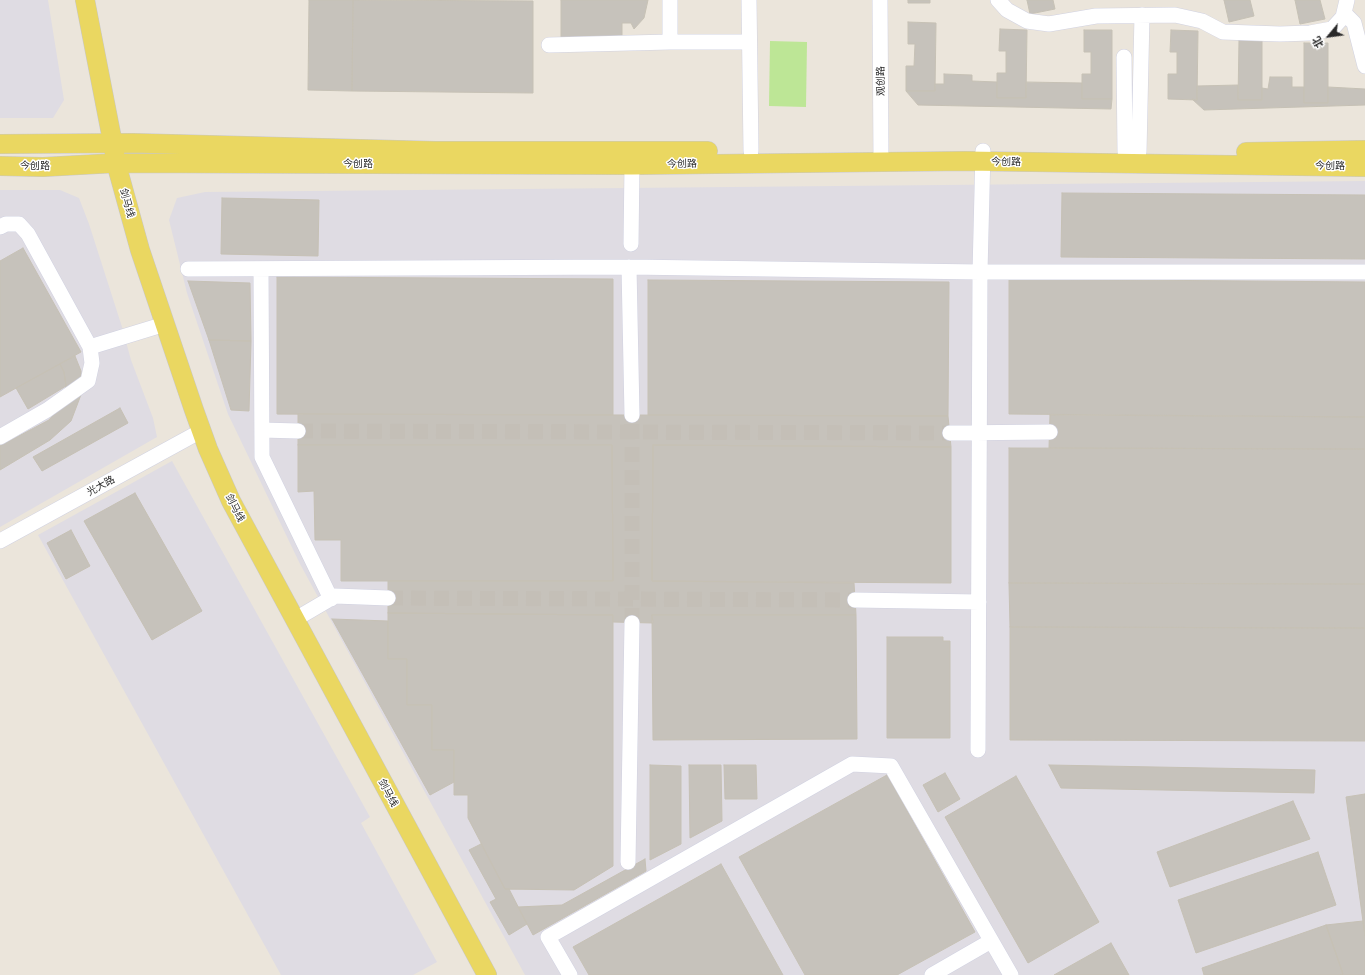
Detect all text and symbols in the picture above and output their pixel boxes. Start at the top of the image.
north arrow [1309,16,1349,56]
text: 北 [1310,34,1326,50]
street label: 观创路 [875,66,887,96]
street label: 今创路 [991,156,1021,168]
street label: 今创路 [343,158,373,170]
street label: 今创路 [667,158,697,170]
street label: 今创路 [20,160,50,172]
street label: 今创路 [1315,160,1345,172]
street label: 剑马线 [117,187,137,219]
street label: 光大路 [85,473,117,499]
street label: 剑马线 [223,492,247,524]
street label: 剑马线 [376,777,400,809]

